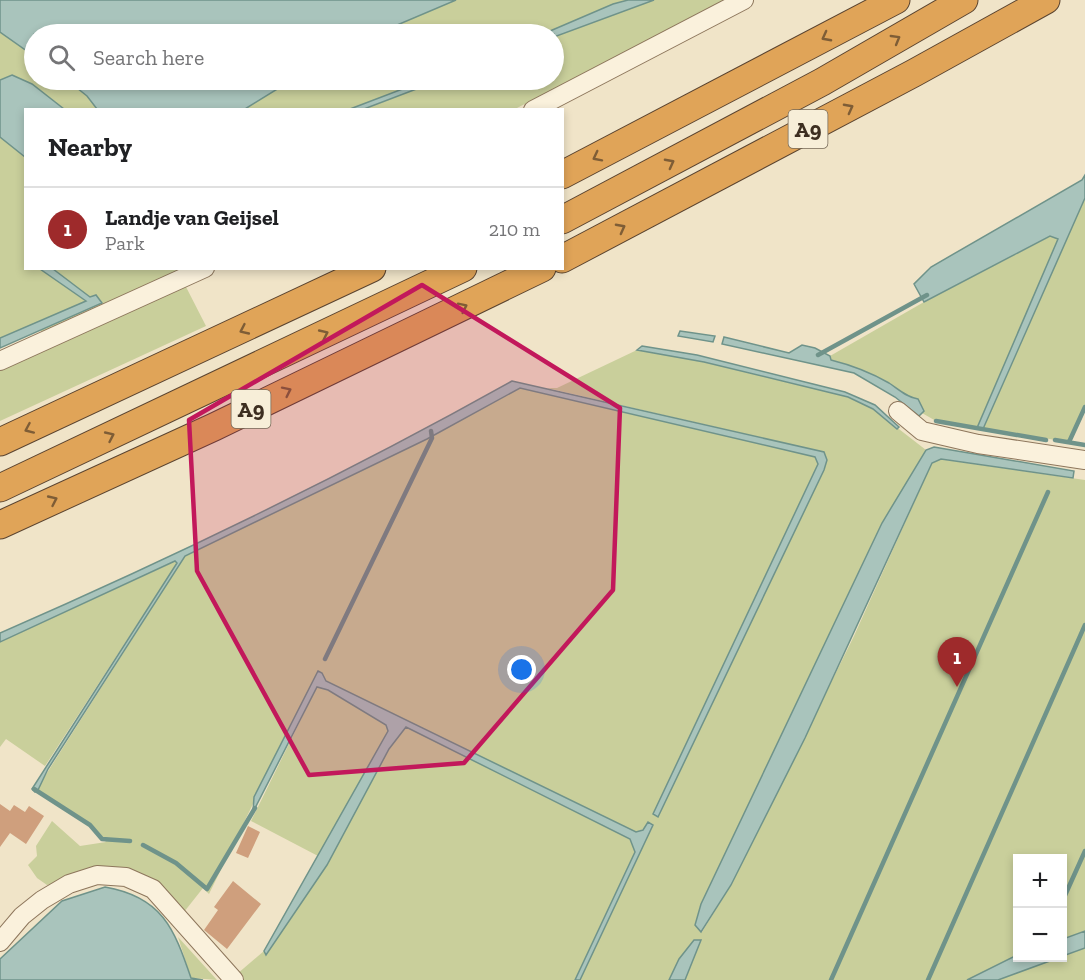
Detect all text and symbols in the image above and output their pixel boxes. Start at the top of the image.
search box [24,24,564,90]
one-way arrow [822,30,832,41]
one-way arrow [890,35,900,46]
icon: search [45,41,78,74]
text: Search here [93,44,204,71]
one-way arrow [843,104,853,115]
road number: A9 [788,110,828,148]
text: Nearby [48,131,132,163]
one-way arrow [593,150,604,161]
one-way arrow [664,159,674,170]
text: Landje van Geijsel [105,204,279,231]
text: 1 [63,217,72,241]
text: 210 m [489,217,540,241]
one-way arrow [615,224,625,235]
text: Park [105,231,145,255]
one-way arrow [456,302,467,314]
one-way arrow [239,322,250,334]
one-way arrow [318,330,329,342]
one-way arrow [281,387,292,399]
road number: A9 [232,390,270,428]
one-way arrow [24,422,35,434]
one-way arrow [104,432,115,444]
one-way arrow [47,496,58,508]
pin: 1 [938,638,976,687]
your location [507,655,536,684]
map controls [1013,854,1067,962]
button: + [1013,854,1067,908]
button: − [1013,908,1067,962]

